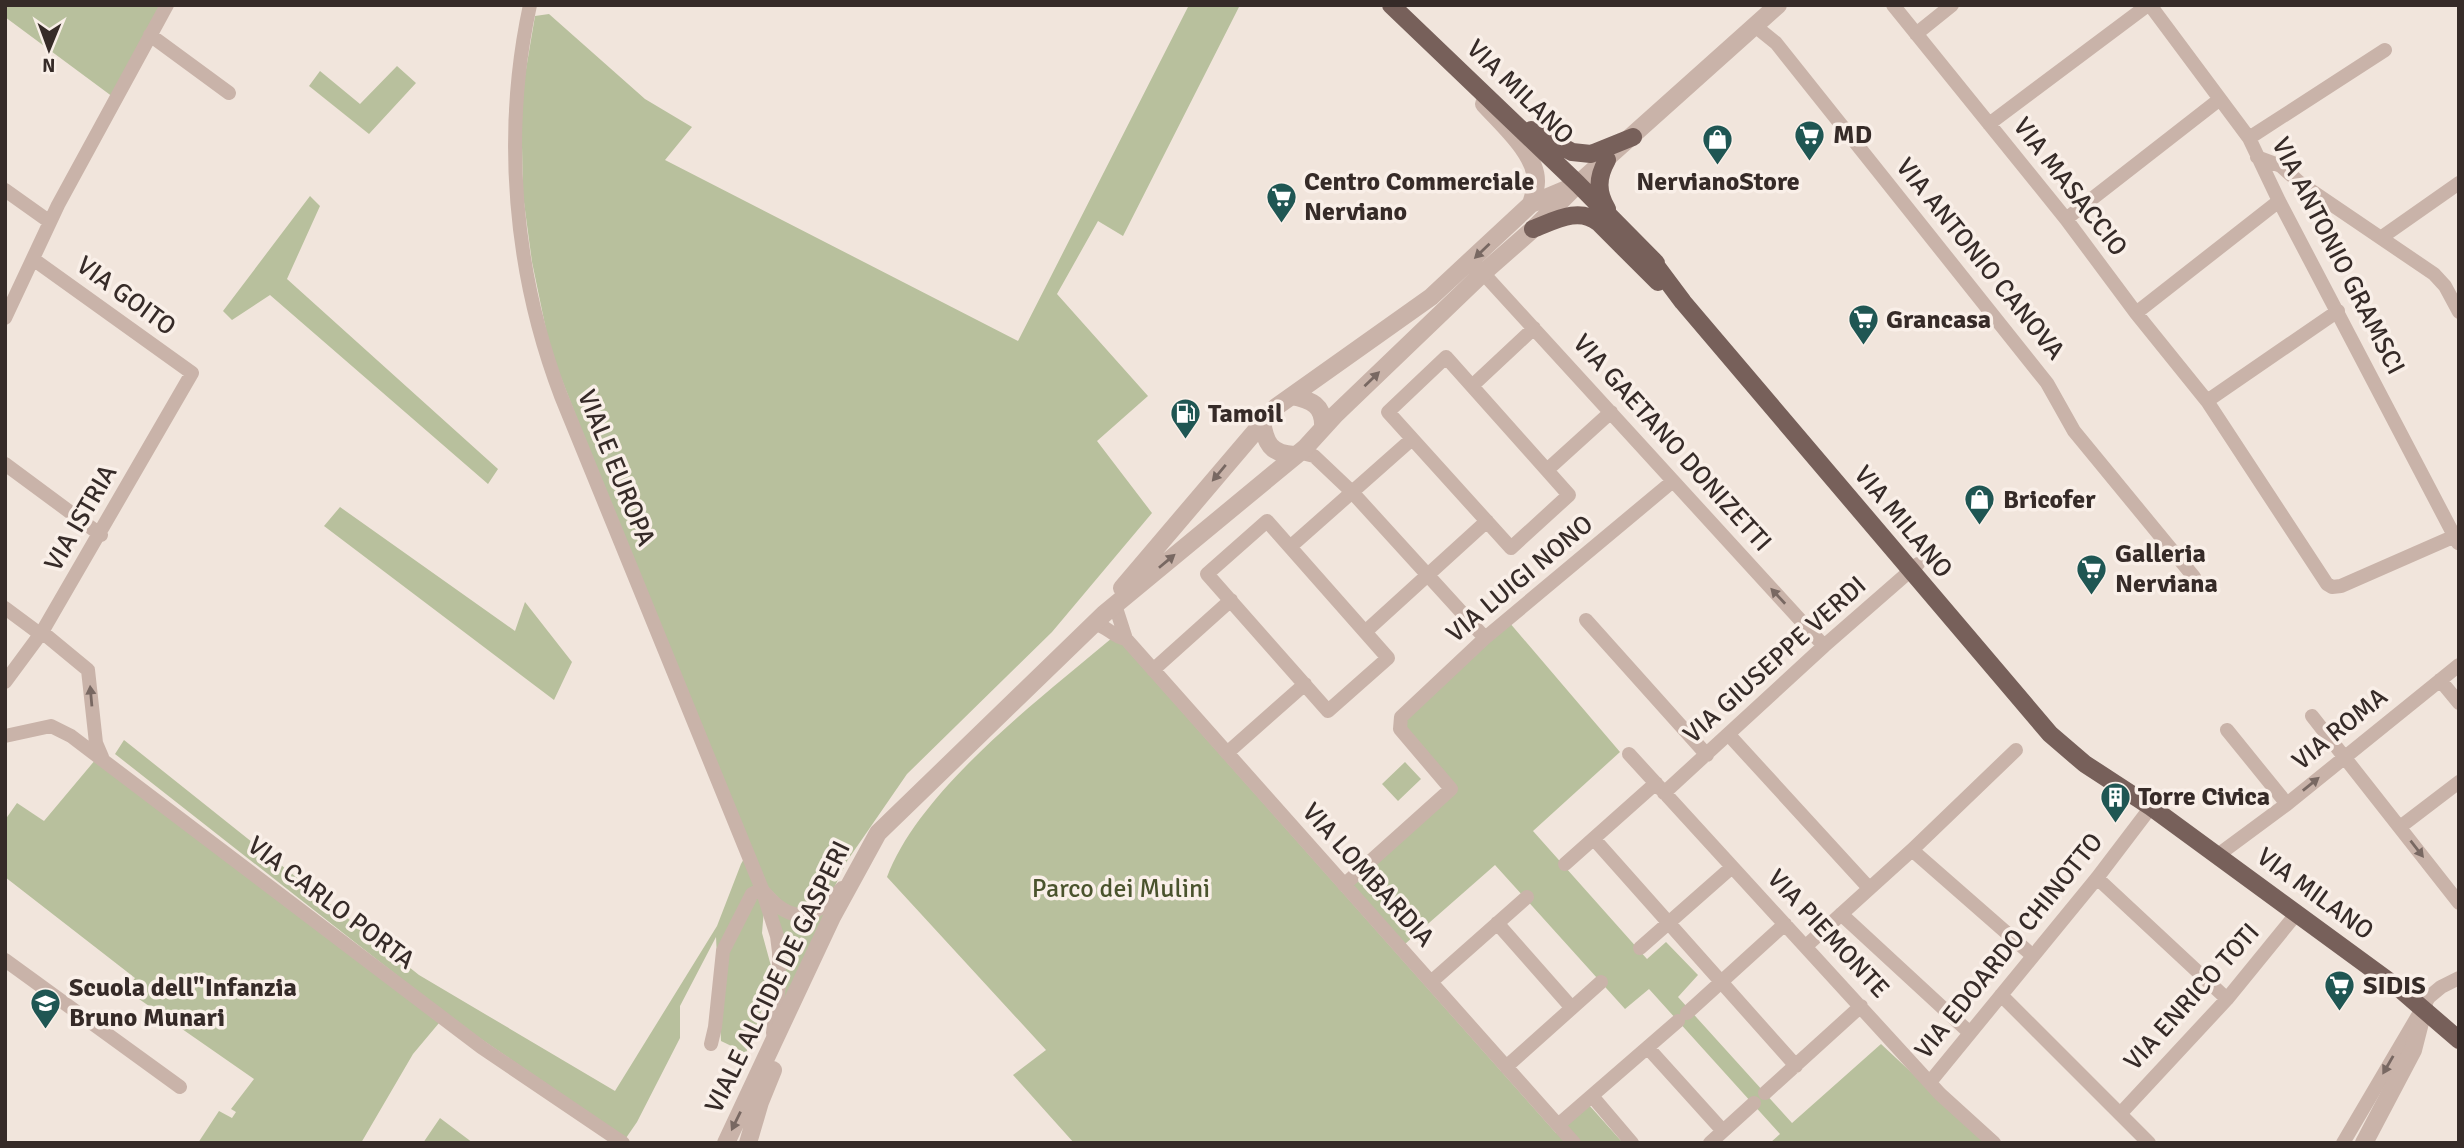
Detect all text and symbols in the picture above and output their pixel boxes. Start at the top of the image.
north arrow [14,14,84,84]
street label: VIA MILANO [1460,33,1580,151]
text: N [42,53,56,77]
street label: VIA MASACCIO [2006,111,2134,263]
supermarket icon: MD [1793,118,1827,162]
place label: MD [1833,119,1872,151]
shop icon: NervianoStore [1701,122,1735,166]
street label: VIA ANTONIO GRAMSCI [2264,132,2412,380]
street label: VIA ANTONIO CANOVA [1889,152,2071,367]
place label: Centro Commerciale Nerviano [1304,166,1535,228]
place label: NervianoStore [1636,166,1800,198]
supermarket icon: Centro Commerciale Nerviano [1264,180,1298,224]
one-way arrow [1473,243,1491,259]
street label: VIA GOITO [70,249,182,343]
supermarket icon: Grancasa [1846,303,1880,347]
place label: Grancasa [1886,304,1991,336]
street label: VIA GAETANO DONIZETTI [1566,328,1778,558]
one-way arrow [1364,371,1381,388]
street label: VIALE EUROPA [570,385,662,551]
fuel station icon: Tamoil [1168,397,1202,441]
place label: Tamoil [1208,398,1283,430]
street label: VIA ISTRIA [38,459,124,577]
street label: VIA MILANO [1847,459,1959,585]
one-way arrow [1211,464,1226,482]
shop icon: Bricofer [1963,483,1997,527]
place label: Bricofer [2003,484,2096,516]
street label: VIA LUIGI NONO [1440,508,1600,650]
place label: Galleria Nerviana [2115,538,2218,600]
supermarket icon: Galleria Nerviana [2075,552,2109,596]
one-way arrow [1158,553,1176,569]
street label: VIA GIUSEPPE VERDI [1677,570,1873,750]
one-way arrow [1770,587,1786,605]
street label: VIA ROMA [2286,681,2394,777]
one-way arrow [85,684,96,706]
one-way arrow [2302,777,2320,792]
building icon: Torre Civica [2098,780,2132,824]
place label: Torre Civica [2138,781,2270,813]
street label: VIA LOMBARDIA [1295,796,1441,954]
street label: VIA EDOARDO CHINOTTO [1908,827,2110,1065]
street label: VIA CARLO PORTA [241,830,421,976]
street label: VIALE ALCIDE DE GASPERI [698,836,858,1118]
one-way arrow [2410,840,2425,858]
street label: VIA MILANO [2250,841,2380,947]
street label: VIA PIEMONTE [1760,863,1896,1005]
park label: Parco dei Mulini [1032,873,1210,905]
street label: VIA ENRICO TOTI [2118,917,2266,1077]
supermarket icon: SIDIS [2323,969,2357,1013]
place label: SIDIS [2363,970,2426,1002]
place label: Scuola dell"Infanzia Bruno Munari [69,972,297,1034]
school or university icon: Scuola dell"Infanzia Bruno Munari [29,986,63,1030]
one-way arrow [2382,1056,2394,1075]
one-way arrow [731,1111,742,1131]

